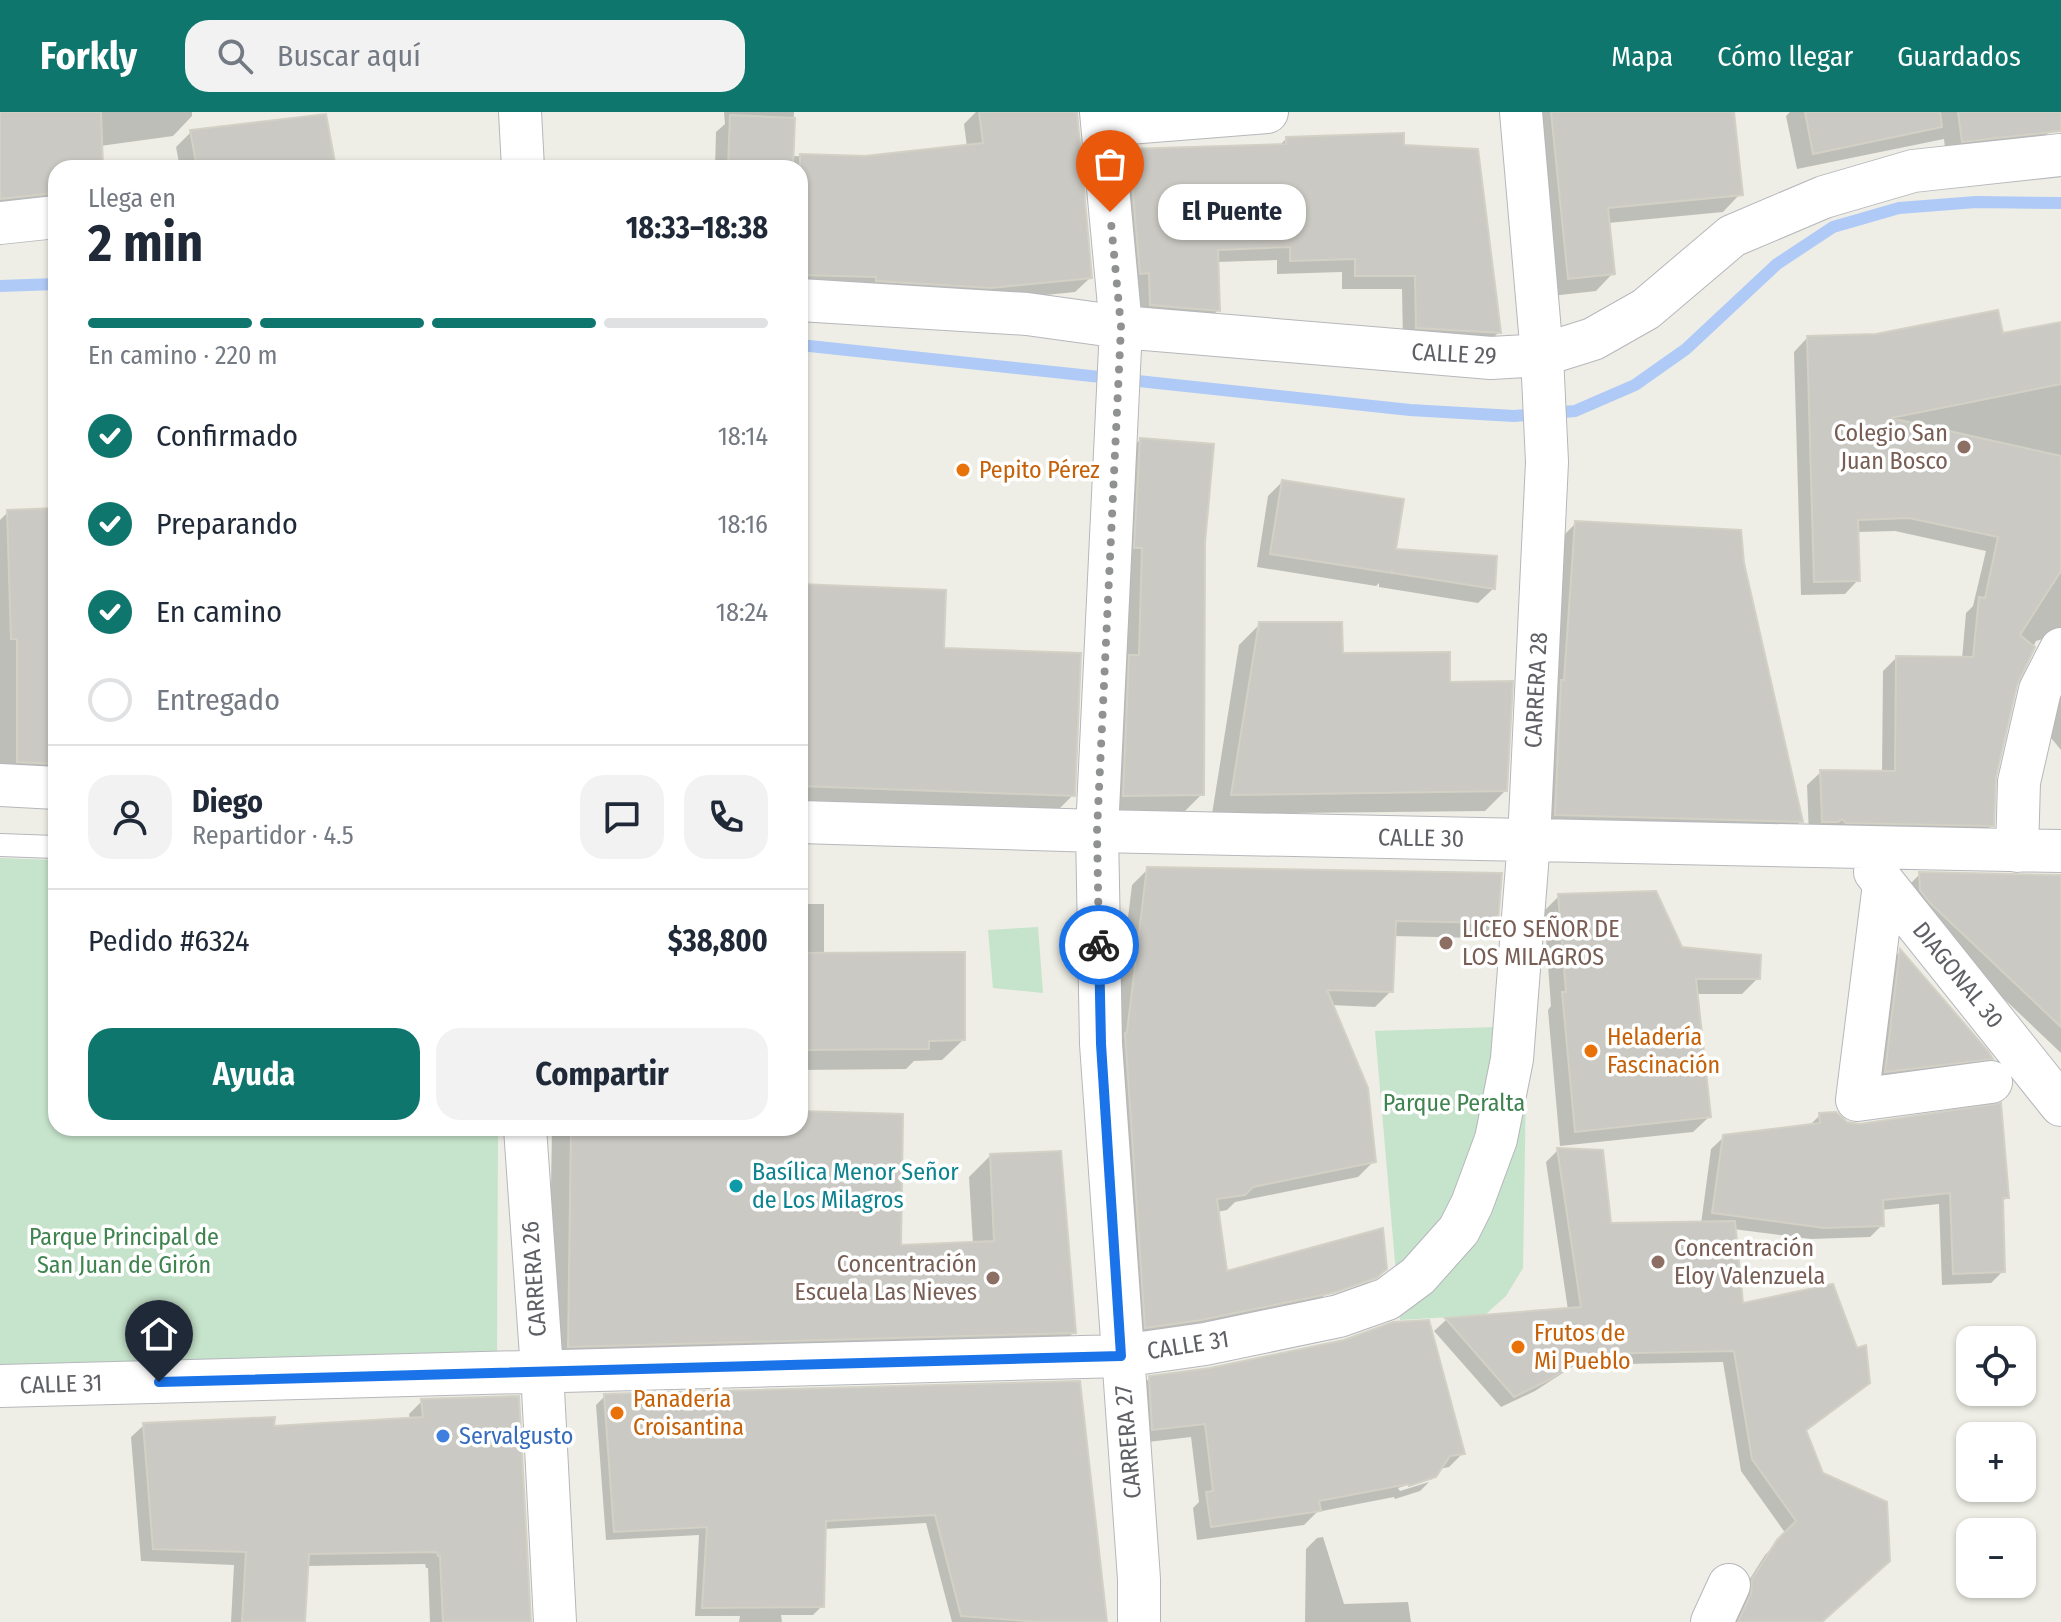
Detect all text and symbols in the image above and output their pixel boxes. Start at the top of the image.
search box [185,20,745,92]
text: Forkly [40,33,137,79]
icon: search [213,34,257,78]
text: Buscar aquí [277,38,421,74]
text: Mapa [1611,40,1673,73]
text: Cómo llegar [1717,40,1853,73]
text: Guardados [1897,40,2021,73]
pin [1076,130,1144,212]
icon: bag [1088,142,1132,186]
text: Llega en [88,183,176,214]
callout: El Puente [1158,184,1306,240]
text: El Puente [1182,196,1282,227]
text: 18:33–18:38 [626,210,768,246]
text: 2 min [88,212,203,275]
street label: CALLE 29 [1411,338,1497,370]
text: En camino · 220 m [88,340,278,371]
icon: check [88,414,132,458]
text: Confirmado [156,418,298,454]
place label: Colegio San Juan Bosco [1834,419,1948,475]
text: 18:14 [718,421,768,452]
marker: Colegio San Juan Bosco [1955,438,1973,456]
place label: Pepito Pérez [979,456,1100,484]
marker: Pepito Pérez [954,461,972,479]
icon: check [88,502,132,546]
text: Preparando [156,506,298,542]
text: 18:16 [717,509,768,540]
icon: check [88,590,132,634]
text: En camino [156,594,282,630]
text: 18:24 [716,597,768,628]
street label: CARRERA 28 [1519,631,1553,749]
text: Entregado [156,682,280,718]
button: person [88,775,172,859]
button: chat [580,775,664,859]
button: phone [684,775,768,859]
text: Diego [192,784,263,820]
text: Repartidor · 4.5 [192,820,354,851]
street label: CALLE 30 [1378,823,1464,853]
courier [1059,905,1139,985]
place label: LICEO SEÑOR DE LOS MILAGROS [1462,915,1620,971]
street label: DIAGONAL 30 [1907,916,2009,1034]
text: Pedido #6324 [88,923,249,959]
text: $38,800 [668,923,768,959]
icon: bike [1077,923,1121,967]
marker: LICEO SEÑOR DE LOS MILAGROS [1437,934,1455,952]
place label: Heladería Fascinación [1607,1023,1720,1079]
button: Ayuda [88,1028,420,1120]
button: Compartir [436,1028,768,1120]
marker: Heladería Fascinación [1582,1042,1600,1060]
park label: Parque Peralta [1383,1089,1525,1117]
place label: Basílica Menor Señor de Los Milagros [752,1158,959,1214]
marker: Basílica Menor Señor de Los Milagros [727,1177,745,1195]
street label: CARRERA 26 [516,1220,552,1338]
park label: Parque Principal de San Juan de Girón [29,1223,219,1279]
place label: Concentración Eloy Valenzuela [1674,1234,1825,1290]
place label: Concentración Escuela Las Nieves [795,1250,977,1306]
marker: Concentración Eloy Valenzuela [1649,1253,1667,1271]
marker: Concentración Escuela Las Nieves [984,1269,1002,1287]
pin [125,1300,193,1382]
icon: home [137,1312,181,1356]
place label: Frutos de Mi Pueblo [1534,1319,1631,1375]
street label: CALLE 31 [1145,1325,1231,1365]
map controls [1956,1326,2036,1598]
button: locate [1956,1326,2036,1406]
marker: Frutos de Mi Pueblo [1509,1338,1527,1356]
street label: CALLE 31 [19,1369,103,1399]
street label: CARRERA 27 [1109,1384,1147,1500]
place label: Panadería Croisantina [633,1385,744,1441]
marker: Panadería Croisantina [608,1404,626,1422]
place label: Servalgusto [459,1422,573,1450]
button: + [1956,1422,2036,1502]
marker: Servalgusto [434,1427,452,1445]
button: − [1956,1518,2036,1598]

